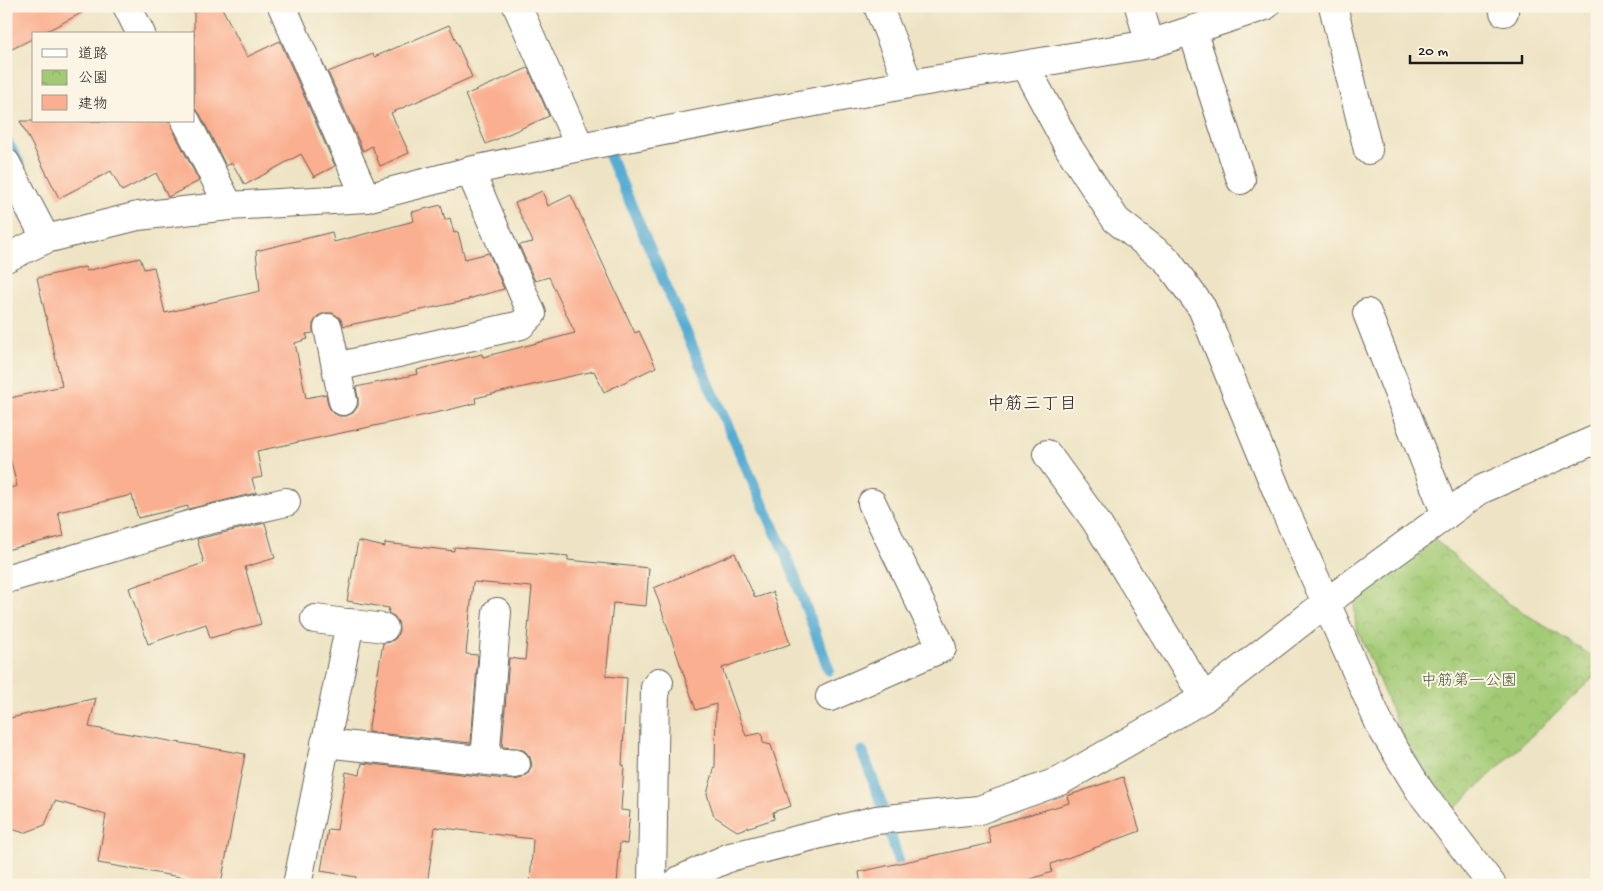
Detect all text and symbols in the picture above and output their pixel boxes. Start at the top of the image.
legend [32,32,195,122]
scale bar [1410,32,1523,64]
text: 20 m [1418,43,1448,61]
text: 道路 [78,46,108,64]
text: 公園 [78,70,108,88]
text: 建物 [78,96,108,114]
district label: 中筋三丁目 [987,394,1077,416]
park label: 中筋第一公園 [1421,671,1517,692]

